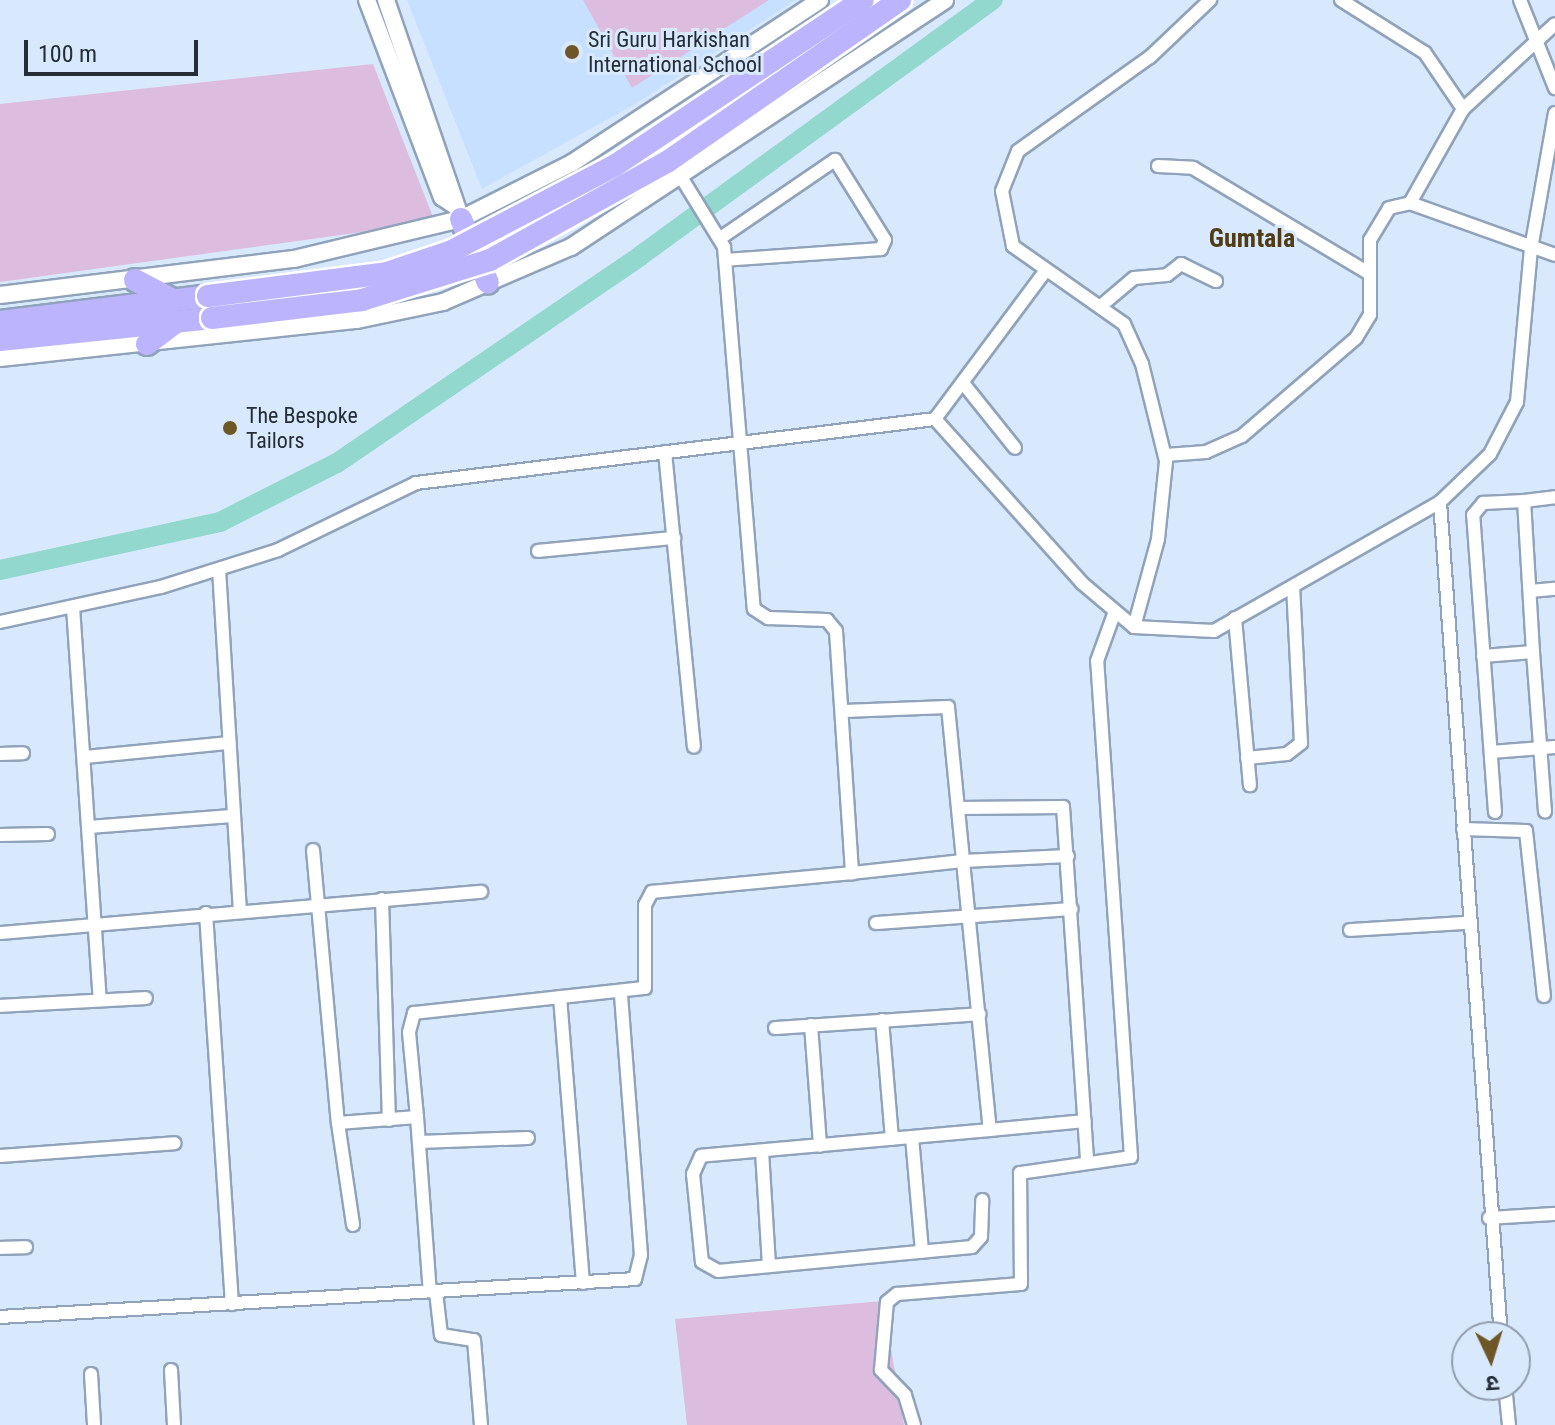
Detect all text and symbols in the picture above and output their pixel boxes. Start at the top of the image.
scale bar [28,24,202,74]
place label: Sri Guru Harkishan International School [588,26,762,78]
text: 100 m [38,40,97,68]
marker: Sri Guru Harkishan International School [563,43,581,61]
district label: Gumtala [1209,223,1295,255]
place label: The Bespoke Tailors [246,402,358,454]
marker: The Bespoke Tailors [221,419,239,437]
north arrow [1451,1321,1531,1401]
text: उ [1485,1371,1500,1396]

